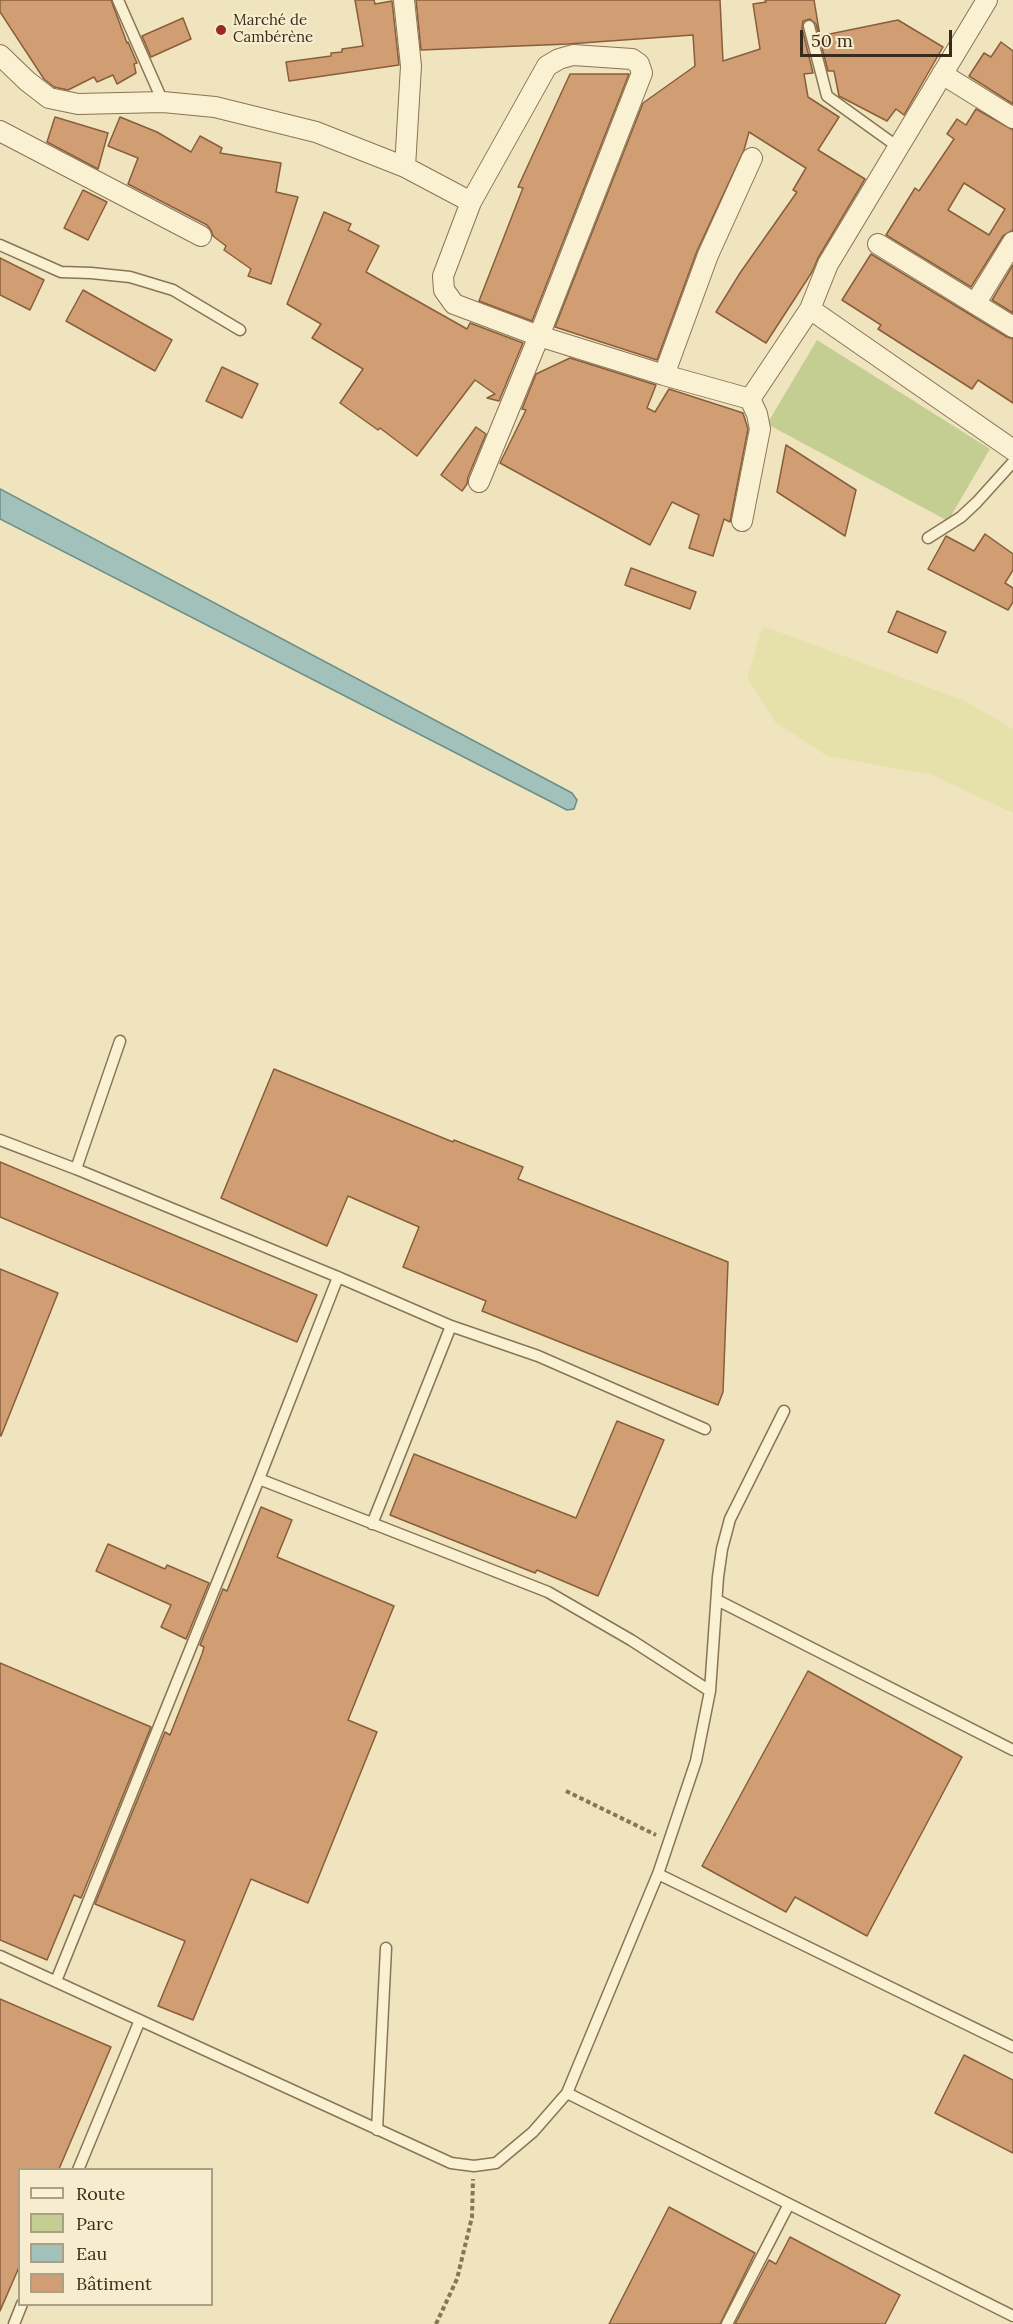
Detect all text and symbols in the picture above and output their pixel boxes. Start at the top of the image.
place label: Marché de Cambérène [233,12,313,47]
scale bar [803,18,954,56]
marker: Marché de Cambérène [214,23,228,37]
text: 50 m [811,29,853,52]
legend [18,2168,213,2306]
text: Route [76,2182,125,2205]
text: Parc [76,2212,113,2235]
text: Eau [76,2242,107,2265]
text: Bâtiment [76,2272,152,2295]

